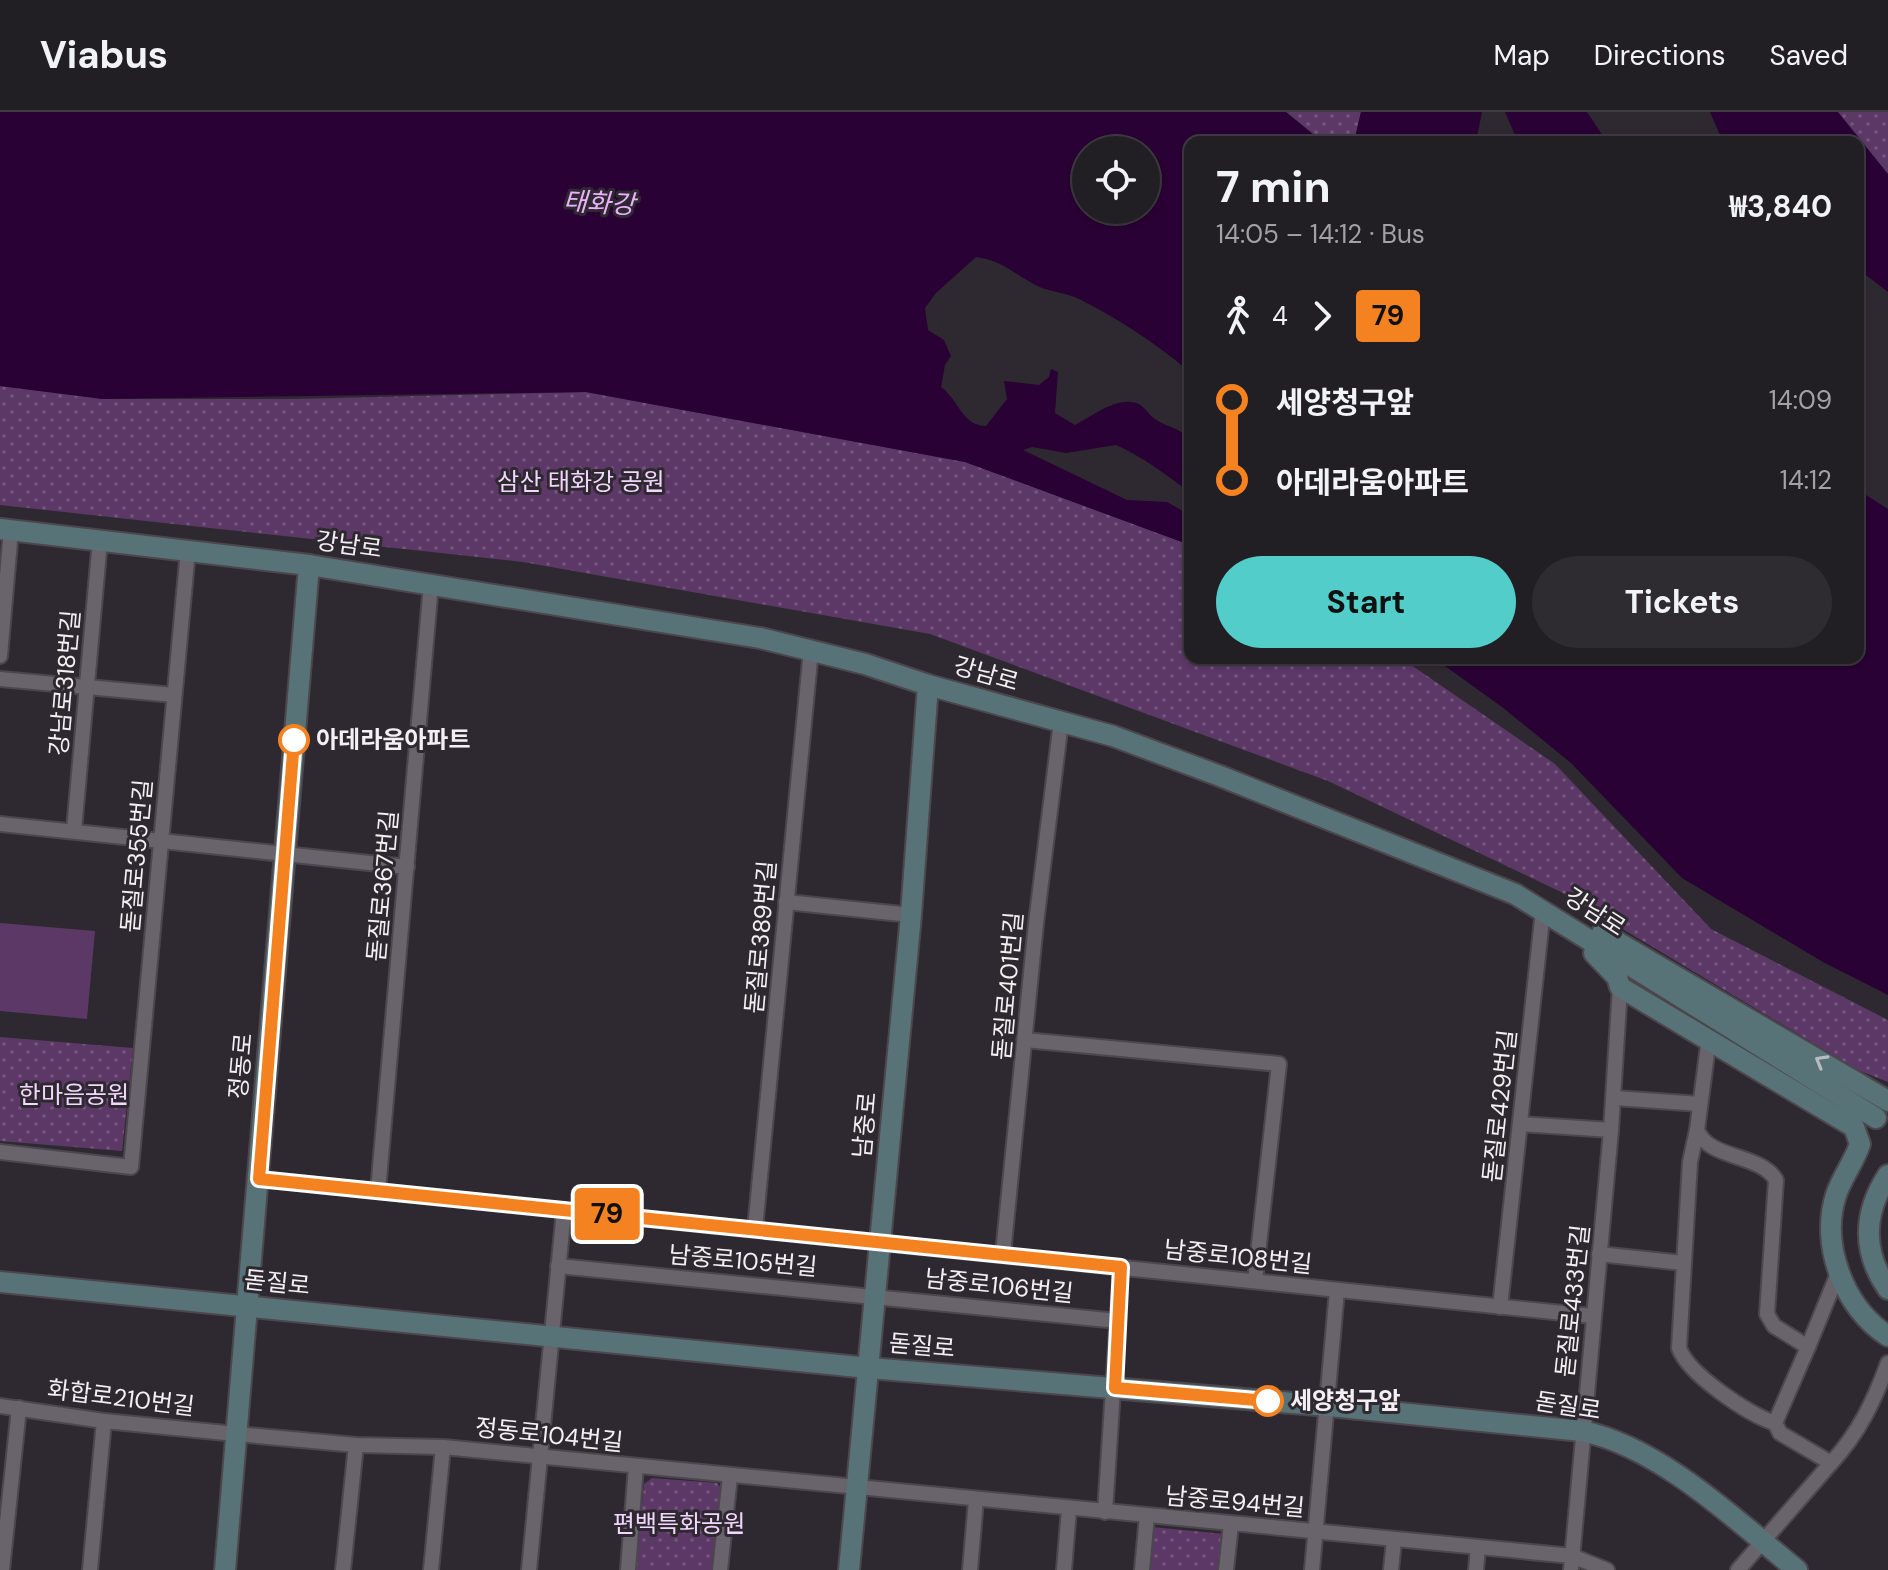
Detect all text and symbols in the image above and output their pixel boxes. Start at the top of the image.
text: Viabus [40,30,168,80]
text: Map [1493,37,1550,74]
text: Directions [1594,37,1726,74]
text: Saved [1770,37,1848,74]
map controls [1072,136,1160,224]
button: locate [1072,136,1160,224]
text: 7 min [1216,158,1331,216]
water label: 태화강 [562,184,639,222]
text: ₩3,840 [1729,187,1832,226]
text: 14:05 – 14:12 · Bus [1216,217,1425,251]
icon: walk [1216,294,1260,338]
icon: forward [1300,294,1344,338]
text: 79 [1372,297,1404,334]
text: 4 [1272,299,1288,333]
text: 세양청구앞 [1276,383,1414,422]
text: 14:09 [1769,383,1832,417]
text: 아데라움아파트 [1276,463,1469,502]
text: 14:12 [1780,463,1832,497]
park label: 삼산 태화강 공원 [497,466,665,497]
street label: 강남로 [314,525,384,564]
button: Start [1216,556,1516,648]
button: Tickets [1532,556,1832,648]
street label: 강남로318번길 [43,609,86,757]
street label: 강남로 [950,649,1022,698]
place label: 아데라움아파트 [316,724,471,755]
marker: 아데라움아파트 [279,725,309,755]
street label: 돋질로355번길 [114,778,159,934]
street label: 돋질로367번길 [360,809,405,963]
street label: 돋질로389번길 [738,859,783,1015]
street label: 강남로 [1559,881,1631,943]
street label: 돋질로401번길 [986,910,1029,1061]
street label: 돋질로429번길 [1476,1028,1523,1184]
street label: 정동로 [222,1032,259,1100]
one-way arrow [1815,1055,1830,1071]
park label: 한마음공원 [19,1079,129,1110]
street label: 남중로 [846,1091,883,1159]
line badge: 79 [571,1188,643,1240]
text: 79 [591,1195,623,1232]
street label: 돋질로433번길 [1549,1223,1596,1379]
street label: 남중로108번길 [1162,1233,1314,1280]
street label: 남중로105번길 [667,1239,819,1282]
street label: 남중로106번길 [923,1262,1075,1309]
street label: 돋질로 [242,1264,312,1301]
street label: 돋질로 [888,1327,956,1364]
street label: 화합로210번길 [46,1373,196,1422]
place label: 세양청구앞 [1290,1385,1400,1416]
street label: 돋질로 [1533,1385,1603,1426]
marker: 세양청구앞 [1253,1386,1283,1416]
street label: 정동로104번길 [473,1411,625,1458]
street label: 남중로94번길 [1164,1480,1306,1523]
park label: 편백특화공원 [613,1508,745,1539]

